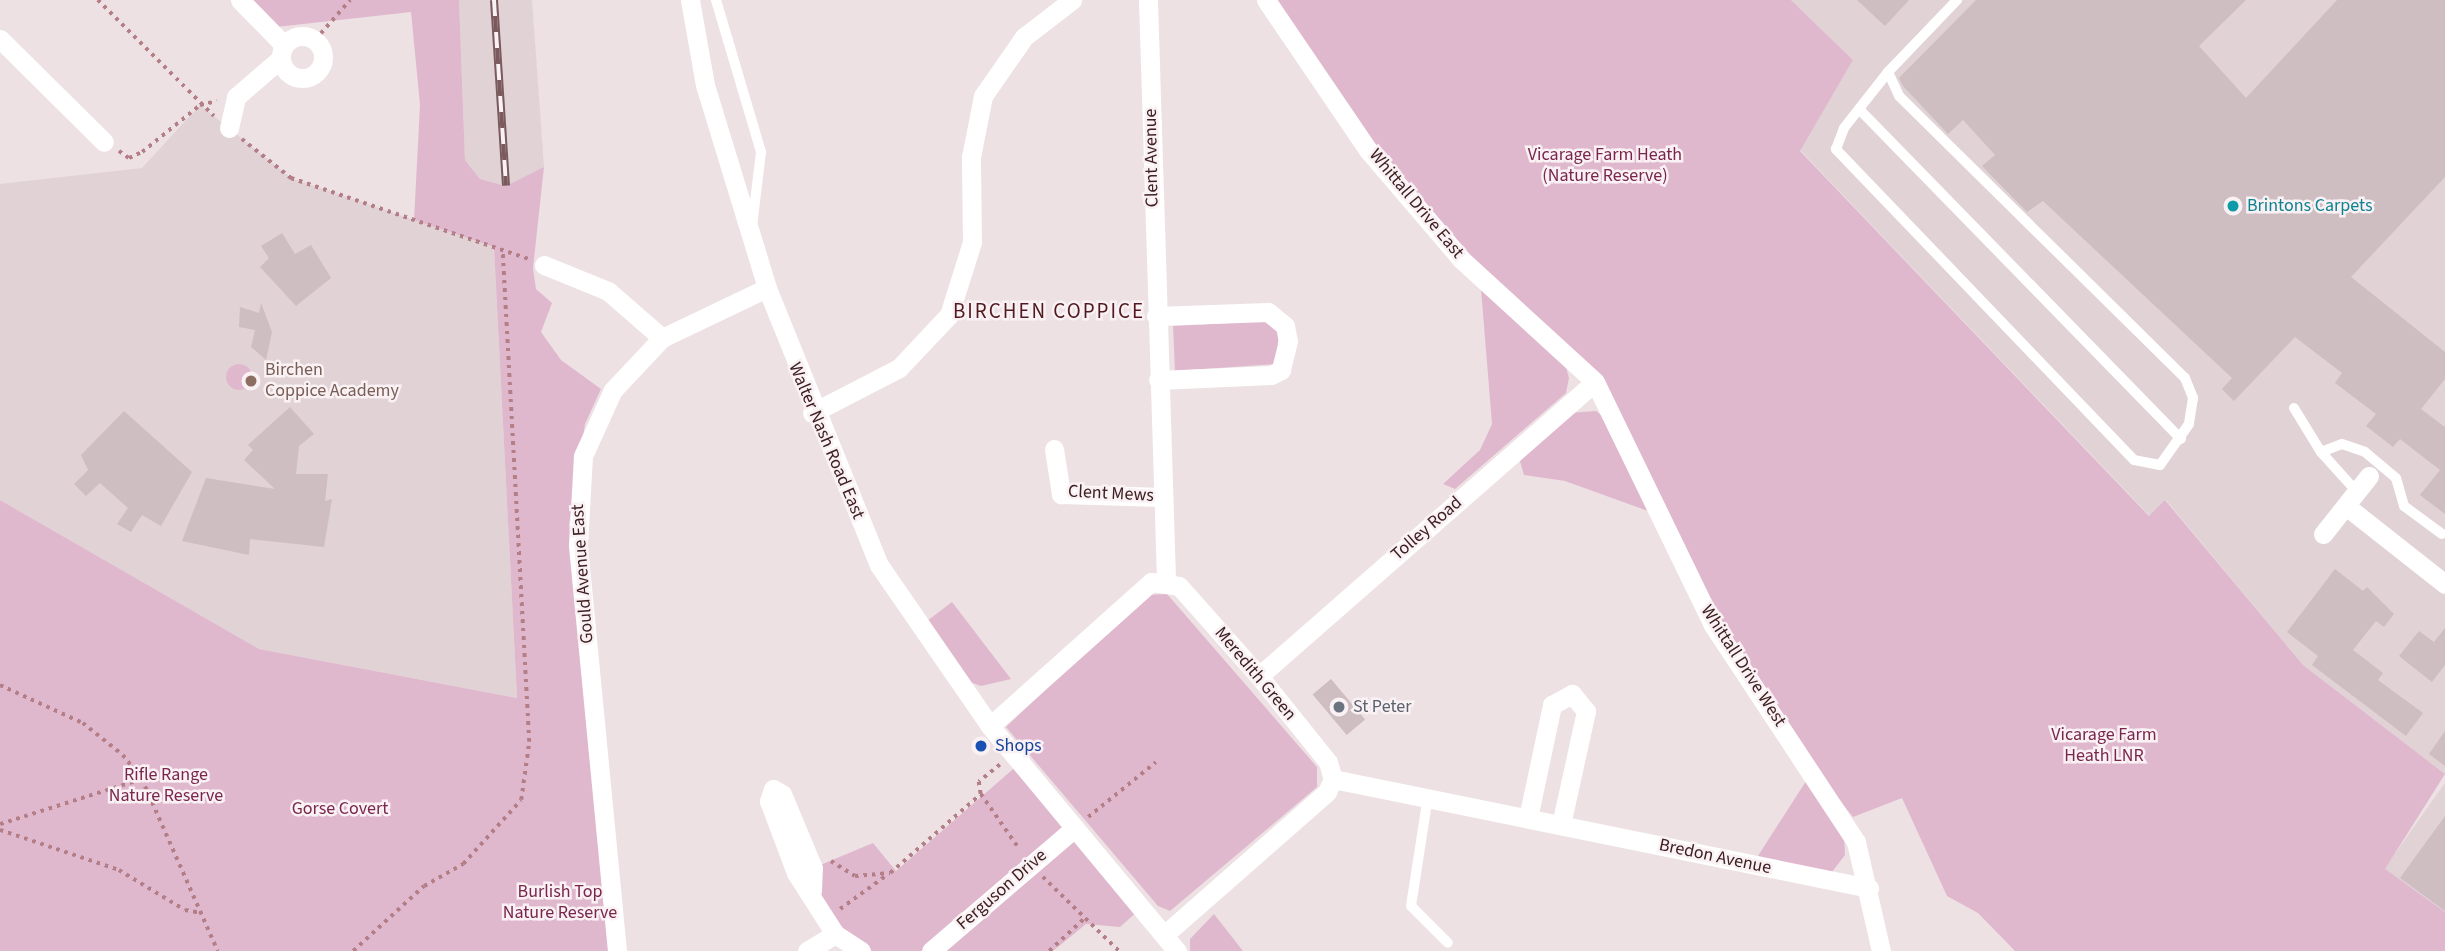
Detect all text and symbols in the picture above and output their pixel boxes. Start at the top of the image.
street label: Clent Avenue [1140,108,1164,208]
street label: Whittall Drive East [1364,145,1468,263]
park label: Vicarage Farm Heath (Nature Reserve) [1528,145,1682,188]
place label: Brintons Carpets [2247,195,2372,217]
marker: Brintons Carpets [2225,198,2241,214]
district label: BIRCHEN COPPICE [955,298,1143,324]
place label: Birchen Coppice Academy [265,360,399,402]
street label: Walter Nash Road East [783,360,869,522]
marker: Birchen Coppice Academy [243,373,259,389]
street label: Clent Mews [1068,481,1154,507]
street label: Tolley Road [1387,492,1467,566]
street label: Gould Avenue East [567,504,599,644]
street label: Whittall Drive West [1696,601,1790,731]
street label: Meredith Green [1210,623,1300,725]
place label: St Peter [1353,696,1411,718]
marker: St Peter [1331,699,1347,715]
park label: Vicarage Farm Heath LNR [2051,725,2157,768]
place label: Shops [995,735,1042,757]
marker: Shops [973,738,989,754]
park label: Rifle Range Nature Reserve [109,765,223,808]
park label: Gorse Covert [292,798,388,820]
street label: Bredon Avenue [1657,835,1773,879]
street label: Ferguson Drive [953,845,1051,935]
park label: Burlish Top Nature Reserve [503,882,617,924]

